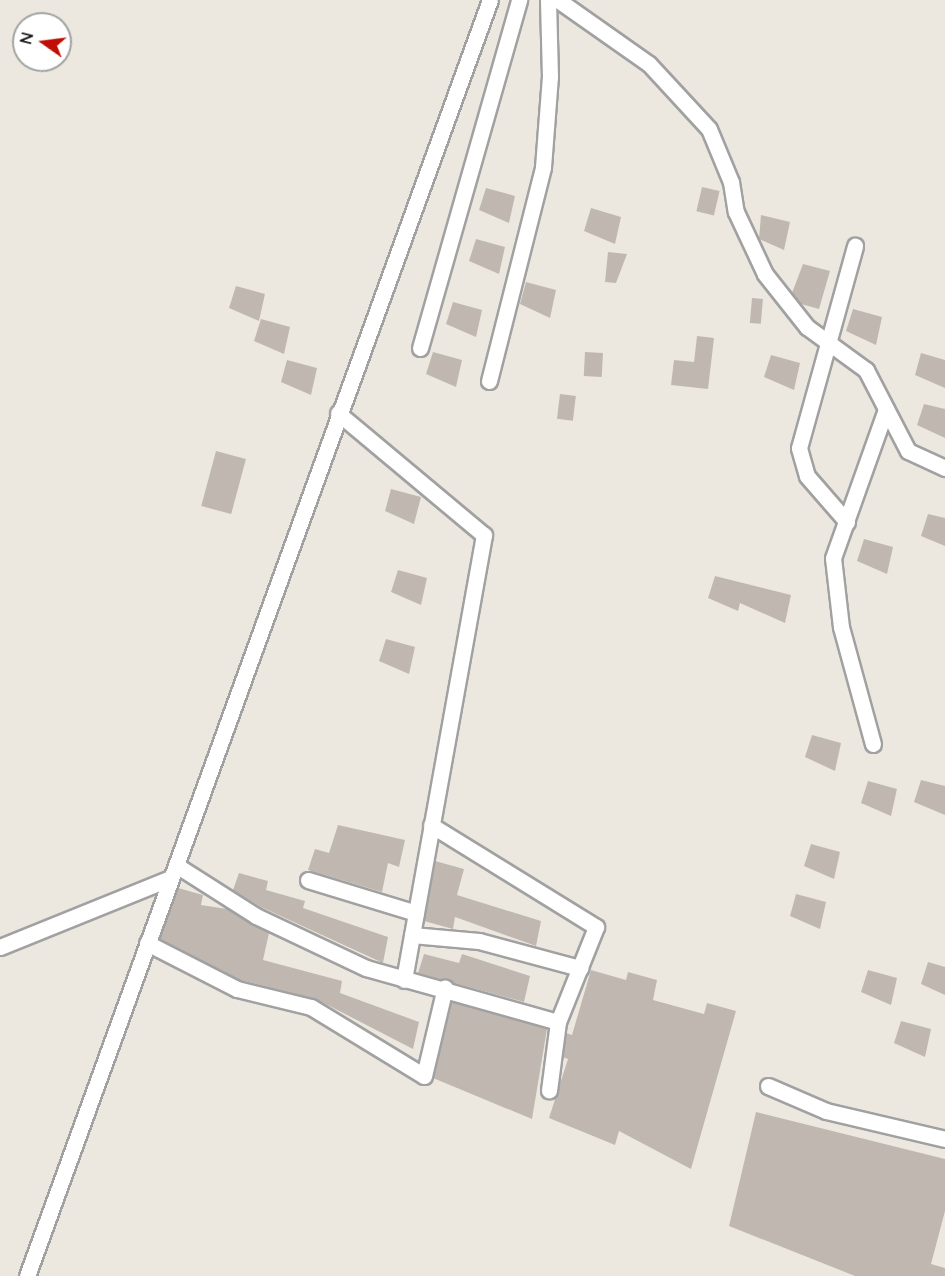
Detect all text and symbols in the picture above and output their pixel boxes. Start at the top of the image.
north arrow [12,12,72,72]
text: N [15,30,38,46]

